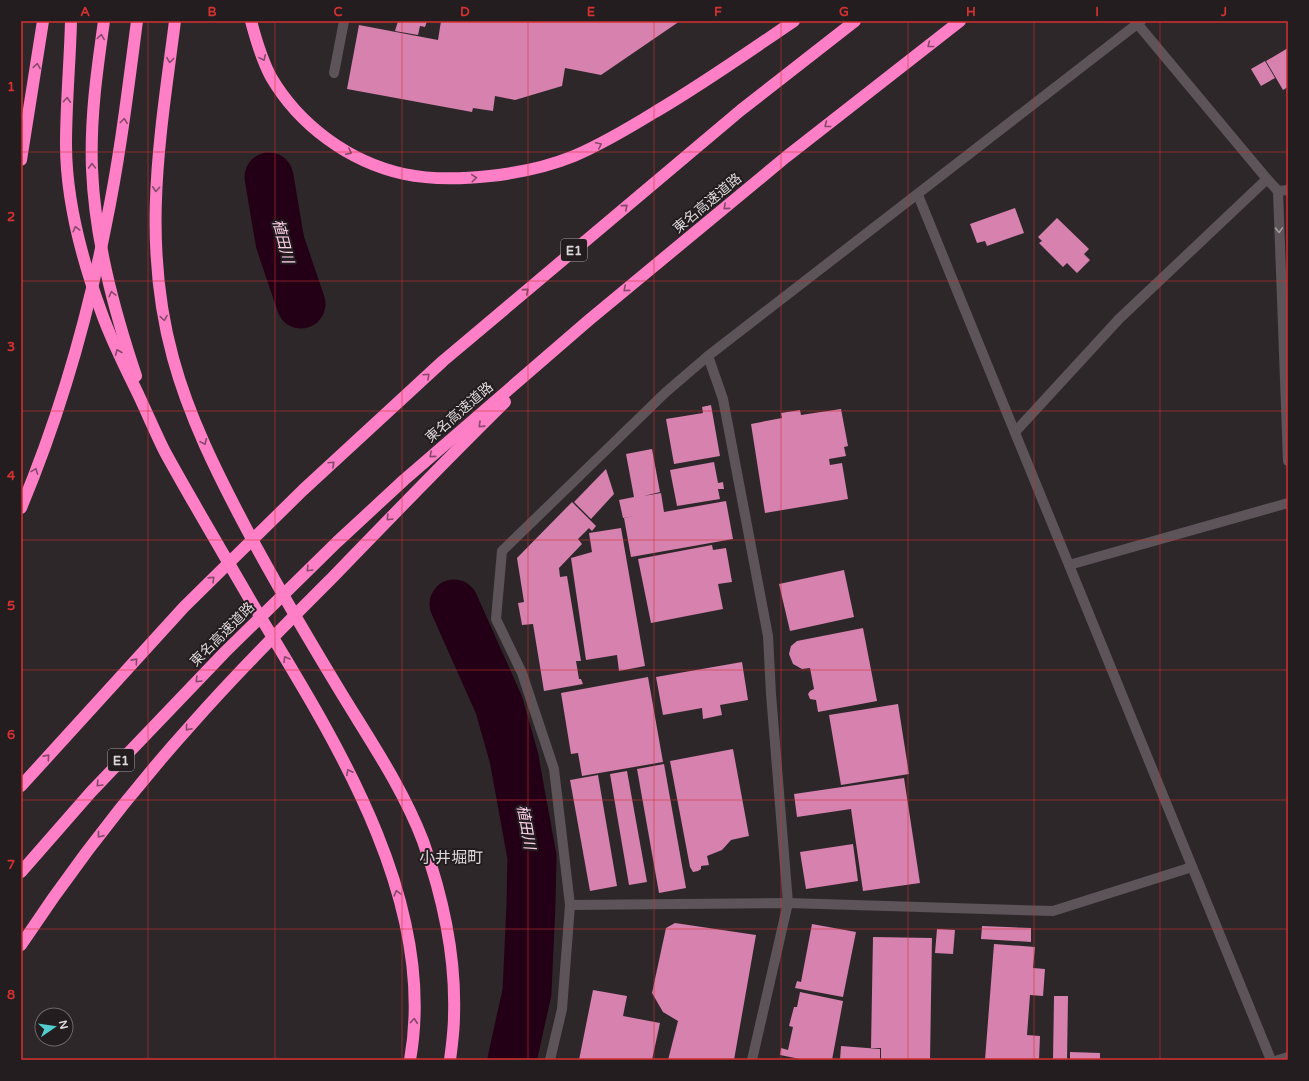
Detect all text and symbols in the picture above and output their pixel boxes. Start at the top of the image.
text: A [80,4,90,20]
text: B [207,4,217,20]
text: C [333,4,343,20]
text: D [460,4,470,20]
text: E [587,4,595,20]
text: F [714,4,722,20]
text: G [839,4,849,20]
text: H [966,4,976,20]
text: I [1095,4,1099,20]
text: J [1220,4,1227,20]
one-way arrow [96,33,105,40]
one-way arrow [927,40,934,47]
one-way arrow [258,53,266,61]
one-way arrow [166,57,175,63]
one-way arrow [32,63,40,69]
text: 1 [7,79,15,95]
one-way arrow [63,97,72,103]
one-way arrow [119,118,128,124]
one-way arrow [825,120,832,127]
one-way arrow [594,142,602,150]
one-way arrow [344,147,352,155]
one-way arrow [88,163,96,169]
street label: 東名高速道路 [670,170,745,237]
one-way arrow [471,173,477,182]
one-way arrow [151,186,160,192]
one-way arrow [723,202,730,209]
one-way arrow [621,205,628,212]
text: 2 [7,209,15,225]
water label: 植田川 [269,217,298,267]
one-way arrow [73,226,81,232]
one-way arrow [1275,227,1284,233]
road number: E1 [561,239,587,261]
one-way arrow [623,285,630,292]
one-way arrow [521,288,529,296]
one-way arrow [108,291,117,298]
one-way arrow [159,315,168,321]
text: 3 [7,339,15,355]
one-way arrow [115,349,123,356]
one-way arrow [422,373,430,380]
street label: 東名高速道路 [422,378,497,446]
one-way arrow [478,421,486,428]
one-way arrow [199,437,207,445]
one-way arrow [429,451,437,458]
one-way arrow [327,461,334,468]
text: 4 [7,468,16,484]
one-way arrow [30,468,38,475]
one-way arrow [387,513,394,521]
one-way arrow [306,564,314,572]
one-way arrow [207,577,215,584]
text: 5 [7,598,15,614]
street label: 東名高速道路 [187,599,258,670]
one-way arrow [283,656,290,663]
one-way arrow [130,658,137,666]
one-way arrow [195,675,203,683]
one-way arrow [185,724,192,731]
text: 6 [7,727,15,743]
road number: E1 [108,749,134,771]
one-way arrow [42,754,50,762]
one-way arrow [346,769,354,777]
one-way arrow [96,779,103,787]
water label: 植田川 [513,803,539,853]
one-way arrow [97,831,104,838]
district label: 小井堀町 [419,848,483,868]
text: 7 [7,857,15,873]
one-way arrow [393,890,402,897]
text: 8 [7,987,15,1003]
north arrow [34,1007,74,1047]
one-way arrow [409,1018,418,1024]
text: N [56,1019,71,1031]

